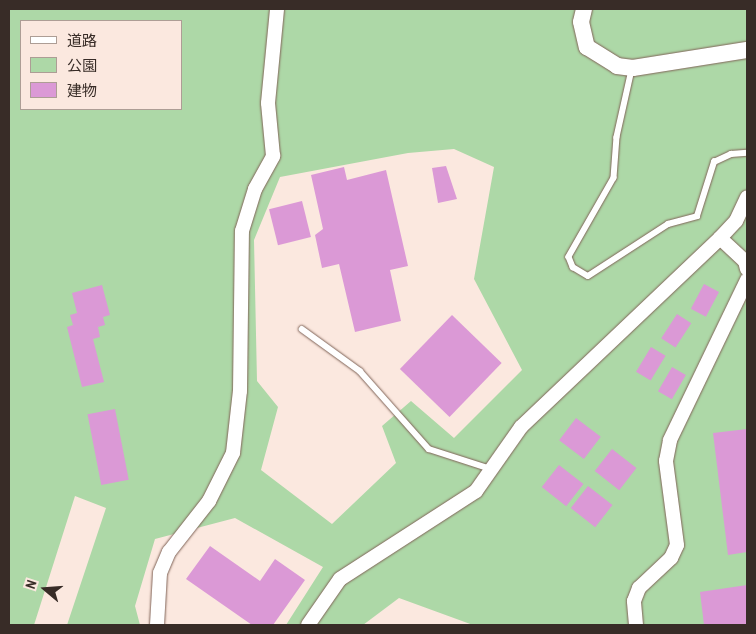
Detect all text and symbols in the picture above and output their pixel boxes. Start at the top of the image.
legend [20,20,182,110]
text: 道路 [67,30,97,51]
text: 公園 [67,55,97,76]
text: 建物 [67,80,97,101]
north arrow [20,564,70,614]
text: N [21,578,41,591]

